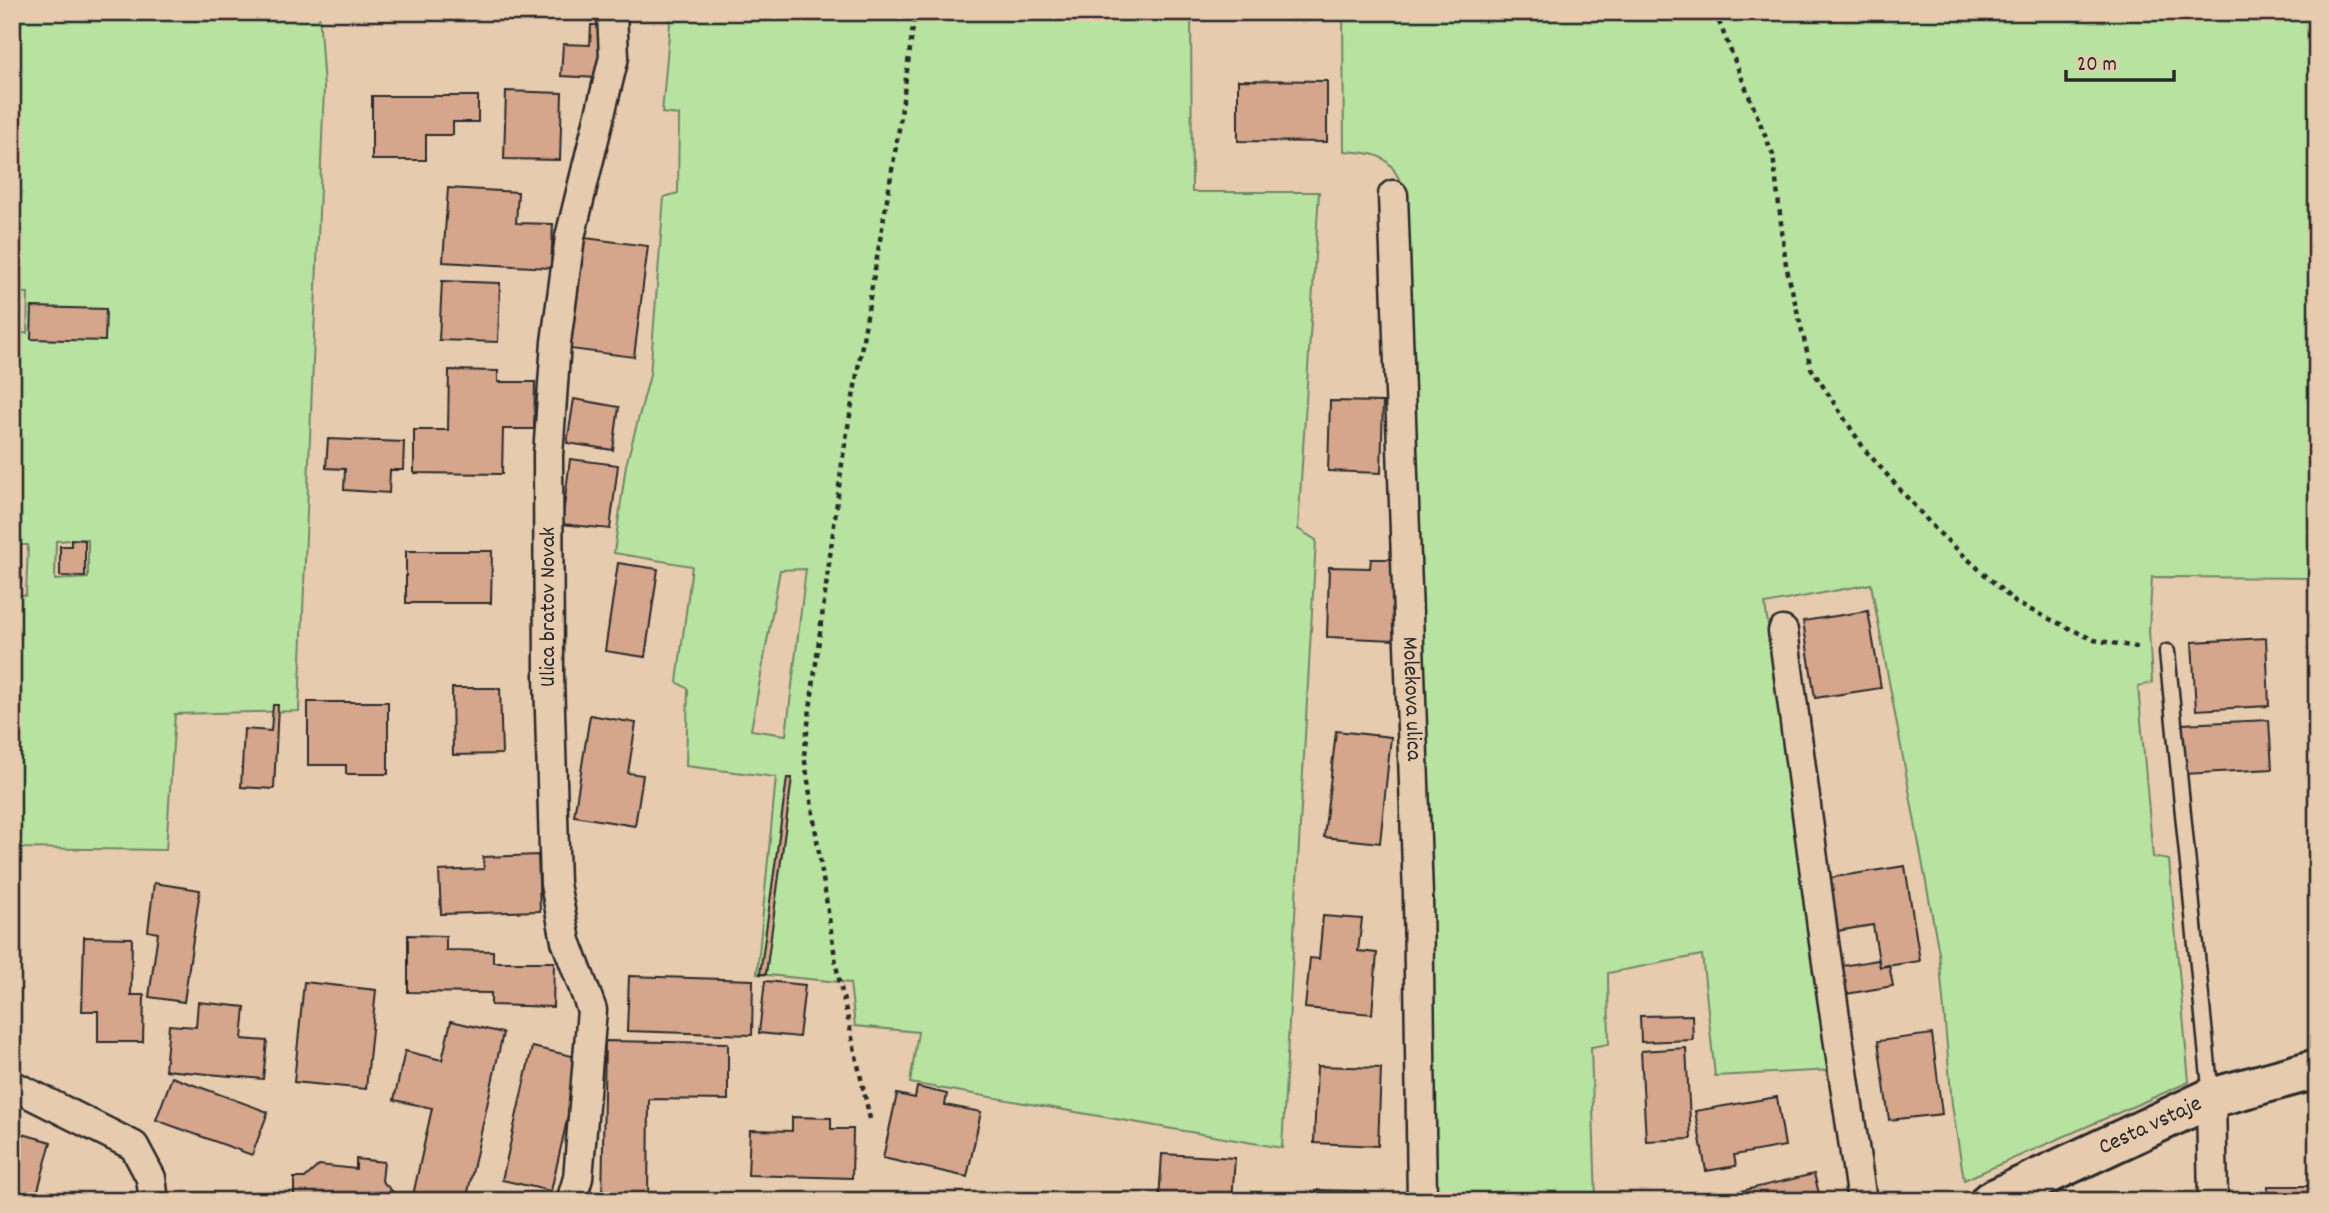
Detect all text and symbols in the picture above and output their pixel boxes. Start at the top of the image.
scale bar [2066,38,2175,82]
text: 20 m [2077,51,2117,81]
street label: Ulica bratov Novak [533,527,566,687]
street label: Molekova ulica [1392,636,1430,763]
street label: Cesta vstaje [2093,1088,2207,1165]

